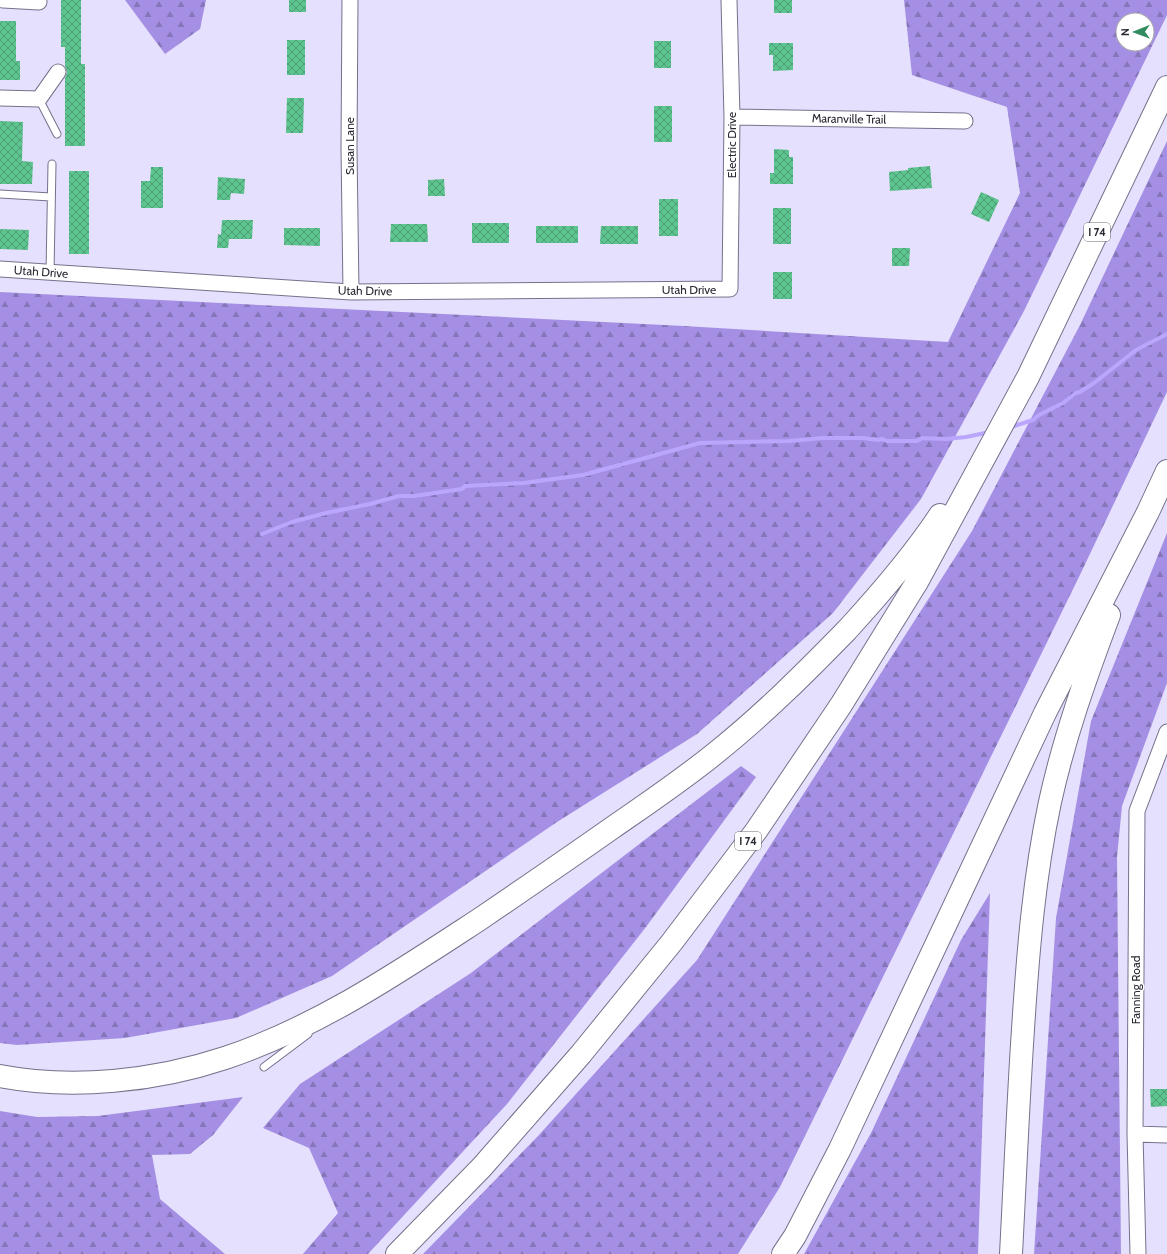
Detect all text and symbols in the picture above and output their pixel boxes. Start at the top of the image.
north arrow [1115,12,1155,52]
text: N [1118,28,1132,36]
street label: Maranville Trail [812,110,887,127]
street label: Electric Drive [724,112,739,178]
street label: Susan Lane [342,117,357,175]
road number: I 74 [1084,223,1110,241]
street label: Utah Drive [13,262,69,281]
street label: Utah Drive [662,282,716,297]
street label: Utah Drive [338,283,392,298]
road number: I 74 [735,832,761,850]
street label: Fanning Road [1128,956,1143,1024]

